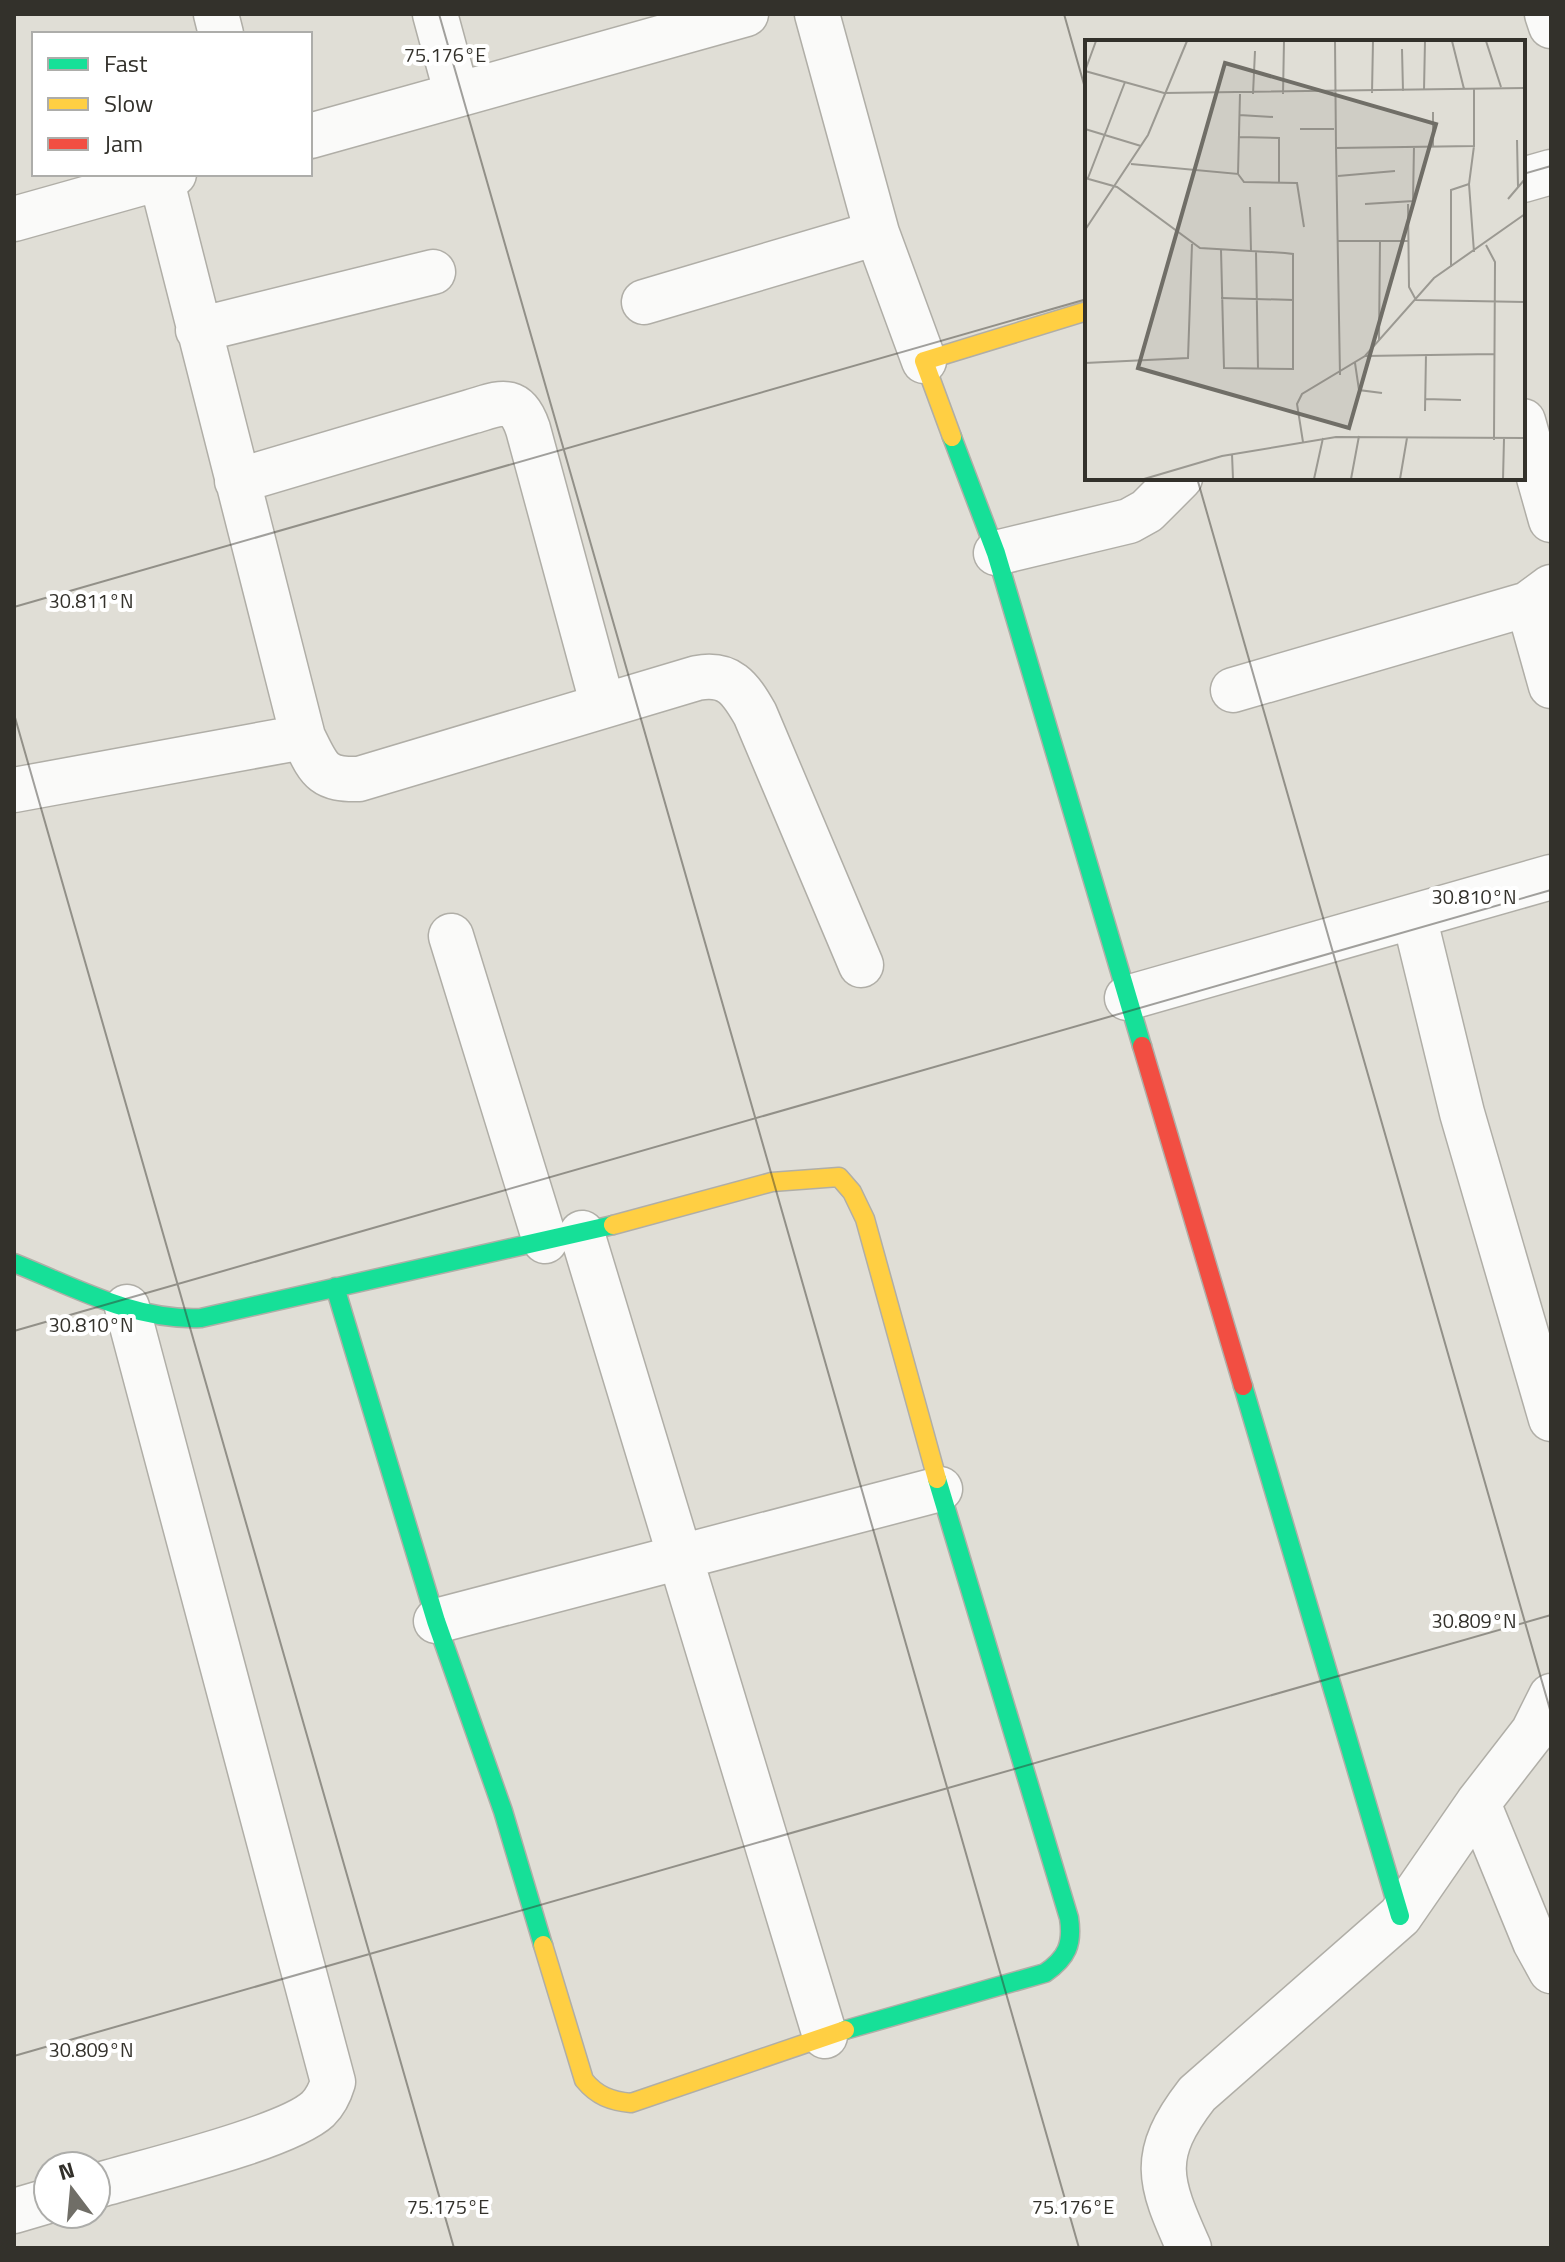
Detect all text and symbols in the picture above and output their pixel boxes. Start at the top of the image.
legend [32,32,312,176]
text: 75.176°E [404,39,486,70]
inset map [1085,40,1525,480]
text: Fast [104,45,148,81]
text: Slow [104,85,153,121]
text: Jam [104,125,143,161]
text: 30.811°N [48,585,134,616]
text: 30.810°N [1431,881,1517,912]
text: 30.810°N [48,1309,134,1340]
text: 30.809°N [1431,1605,1517,1636]
text: 30.809°N [48,2034,134,2065]
north arrow [32,2150,112,2230]
text: N [54,2152,79,2189]
text: 75.175°E [407,2191,489,2222]
text: 75.176°E [1032,2191,1114,2222]

